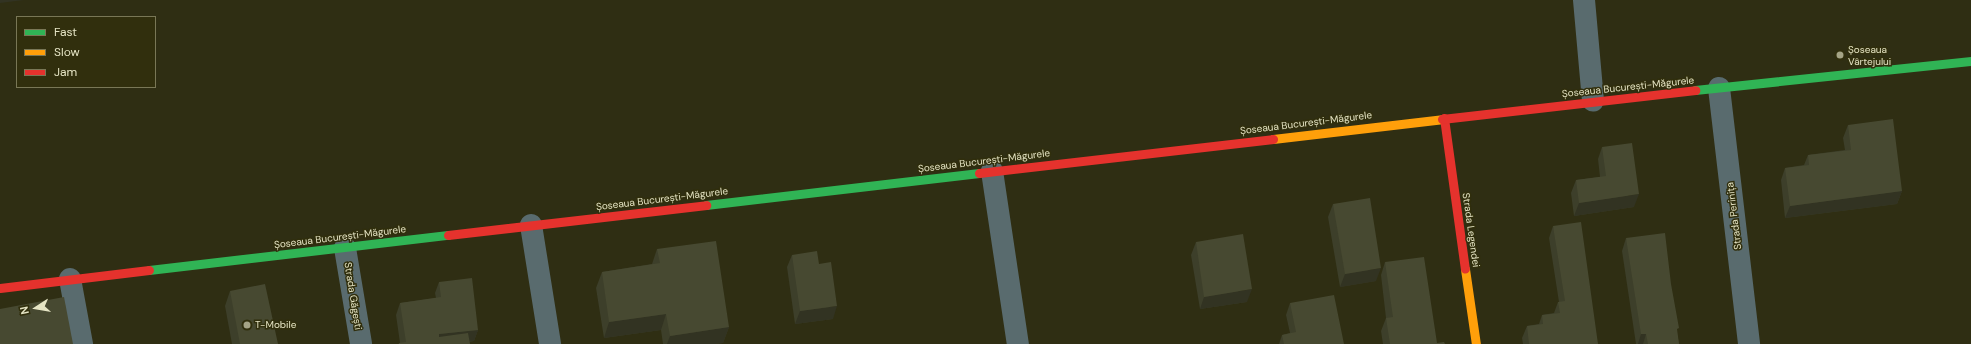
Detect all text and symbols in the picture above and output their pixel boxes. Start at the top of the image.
legend [16,16,156,88]
text: Fast [54,24,77,40]
place label: Șoseaua Vârtejului [1848,43,1891,66]
text: Slow [54,44,80,60]
marker: Șoseaua Vârtejului [1835,50,1845,60]
text: Jam [54,64,77,80]
street label: Șoseaua București-Măgurele [1561,74,1695,100]
street label: Șoseaua București-Măgurele [1239,109,1373,137]
street label: Șoseaua București-Măgurele [917,147,1051,175]
street label: Strada Perinița [1724,182,1744,250]
street label: Șoseaua București-Măgurele [595,185,729,213]
street label: Strada Legendei [1460,192,1482,268]
street label: Șoseaua București-Măgurele [273,223,407,251]
street label: Strada Găgești [342,261,364,331]
north arrow [16,288,56,328]
text: N [17,305,32,316]
place label: T-Mobile [255,319,296,331]
marker: T-Mobile [242,320,252,330]

